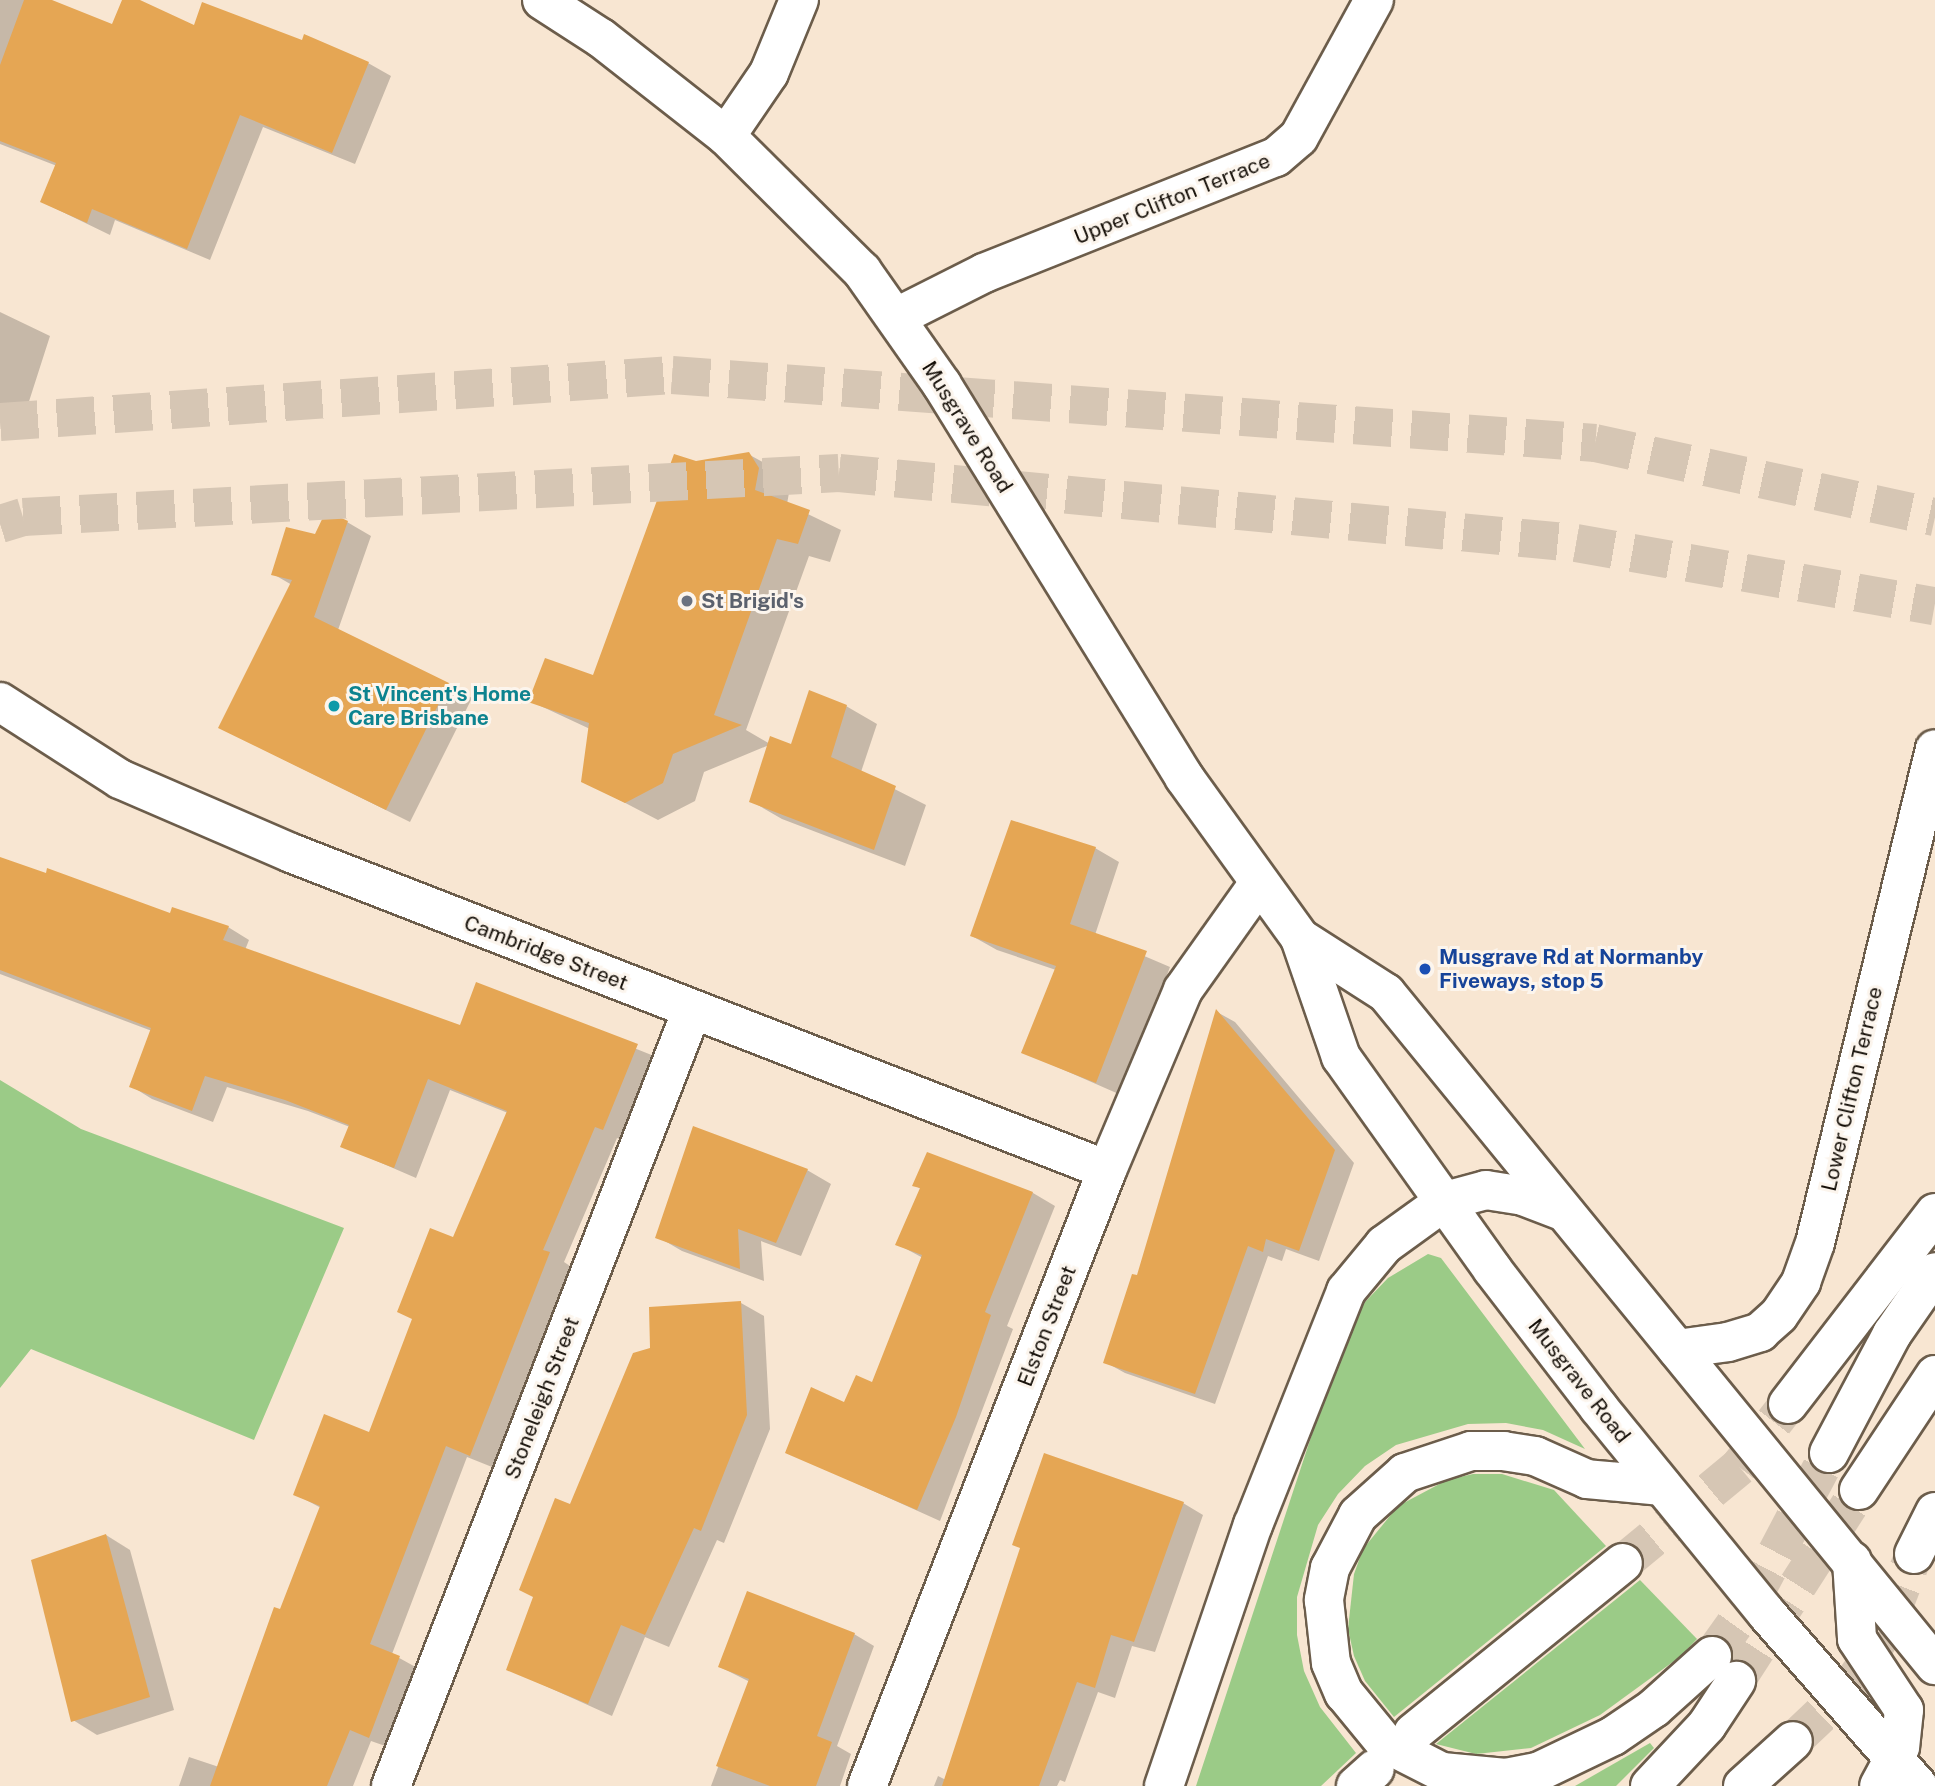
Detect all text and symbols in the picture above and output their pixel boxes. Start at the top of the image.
street label: Upper Clifton Terrace [1070,148,1274,250]
street label: Musgrave Road [916,356,1018,498]
place label: St Brigid's [701,588,804,614]
marker: St Brigid's [679,593,695,609]
place label: St Vincent's Home Care Brisbane [348,681,532,731]
marker: St Vincent's Home Care Brisbane [326,698,342,714]
street label: Cambridge Street [460,910,632,996]
place label: Musgrave Rd at Normanby Fiveways, stop 5 [1439,944,1703,994]
marker: Musgrave Rd at Normanby Fiveways, stop 5 [1417,961,1433,977]
street label: Lower Clifton Terrace [1816,984,1888,1194]
street label: Elston Street [1012,1262,1082,1390]
street label: Stoneleigh Street [499,1313,585,1483]
street label: Musgrave Road [1523,1314,1635,1448]

